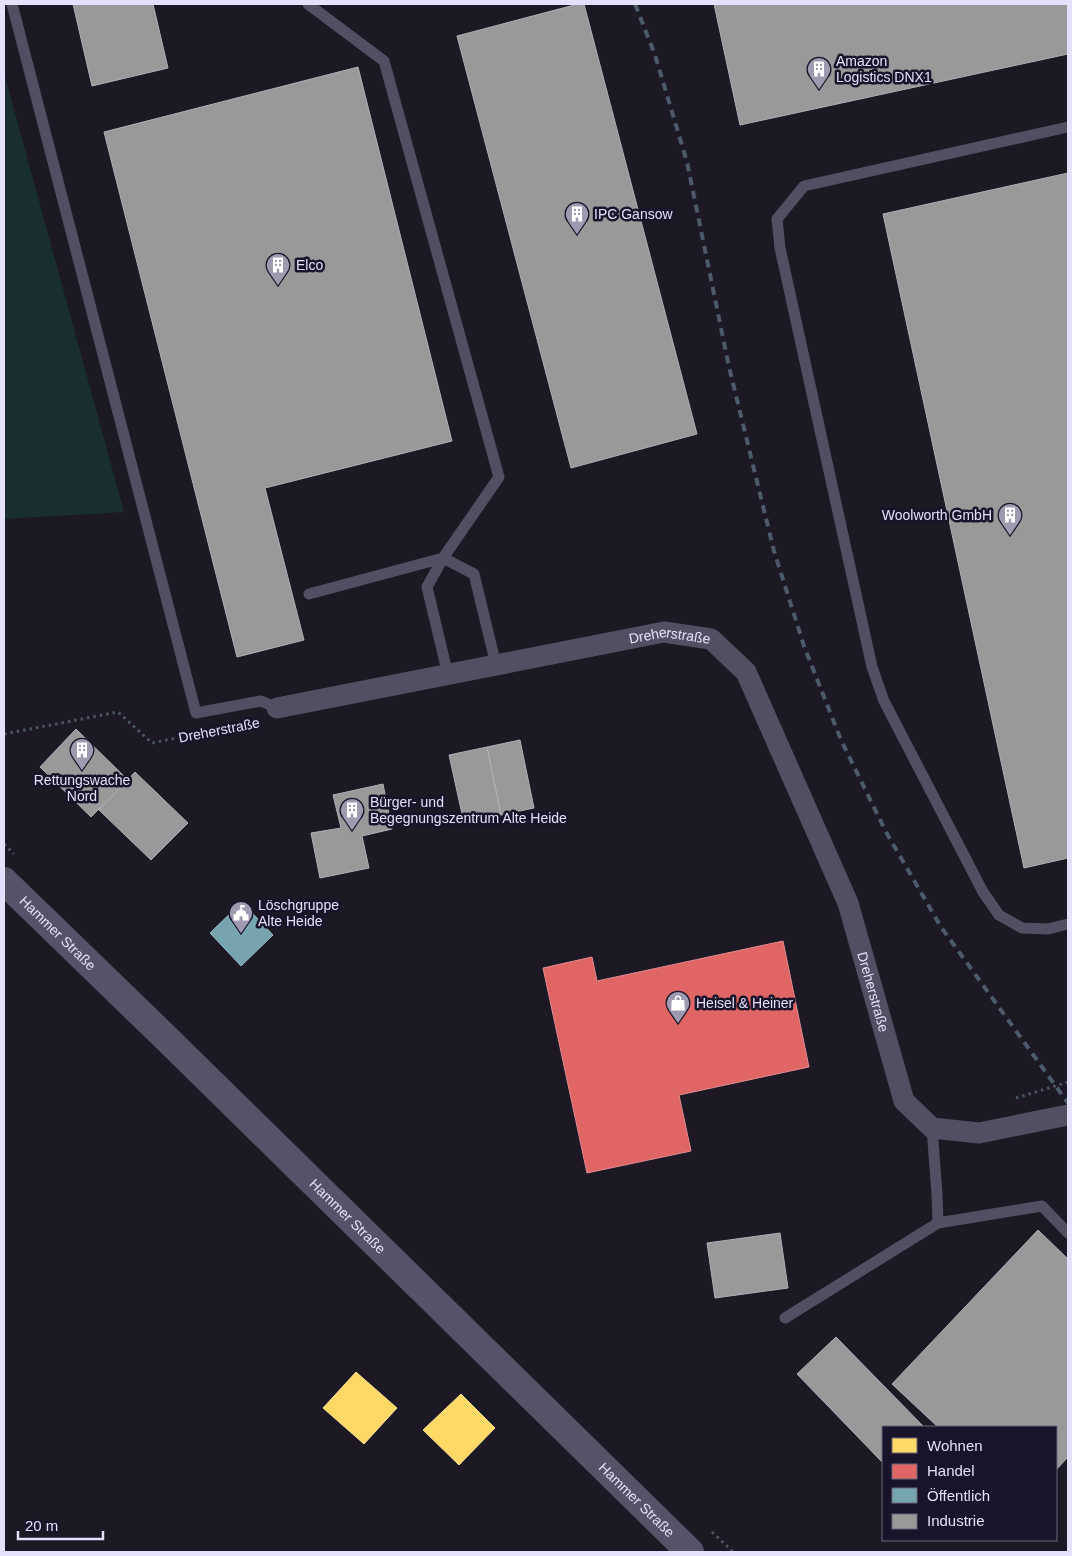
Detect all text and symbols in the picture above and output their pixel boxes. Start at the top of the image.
place label: Amazon Logistics DNX1 [836,53,932,85]
building icon: Amazon Logistics DNX1 [806,56,832,90]
building icon: IPC Gansow [564,201,590,235]
place label: IPC Gansow [594,206,673,222]
building icon: Elco [265,252,291,286]
place label: Elco [296,257,323,273]
building icon: Woolworth GmbH [997,502,1023,536]
place label: Woolworth GmbH [882,507,992,523]
street label: Dreherstraße [627,624,712,647]
street label: Dreherstraße [177,714,261,746]
building icon: Rettungswache Nord [69,737,95,771]
place label: Rettungswache Nord [34,772,130,804]
place label: Bürger- und Begegnungszentrum Alte Heide [370,794,567,826]
building icon: Bürger- und Begegnungszentrum Alte Heide [339,797,365,831]
street label: Hammer Straße [16,893,99,974]
place label: Löschgruppe Alte Heide [258,897,339,929]
public building icon: Löschgruppe Alte Heide [228,900,254,934]
street label: Dreherstraße [854,950,892,1034]
shop icon: Heisel & Heiner [665,990,691,1024]
place label: Heisel & Heiner [696,995,794,1011]
street label: Hammer Straße [306,1176,389,1257]
legend [882,1426,1057,1541]
text: Wohnen [927,1437,983,1454]
street label: Hammer Straße [596,1459,678,1541]
text: Handel [927,1462,975,1479]
text: Öffentlich [927,1487,990,1504]
scale bar [18,1508,102,1540]
text: Industrie [927,1512,985,1529]
text: 20 m [25,1517,58,1534]

